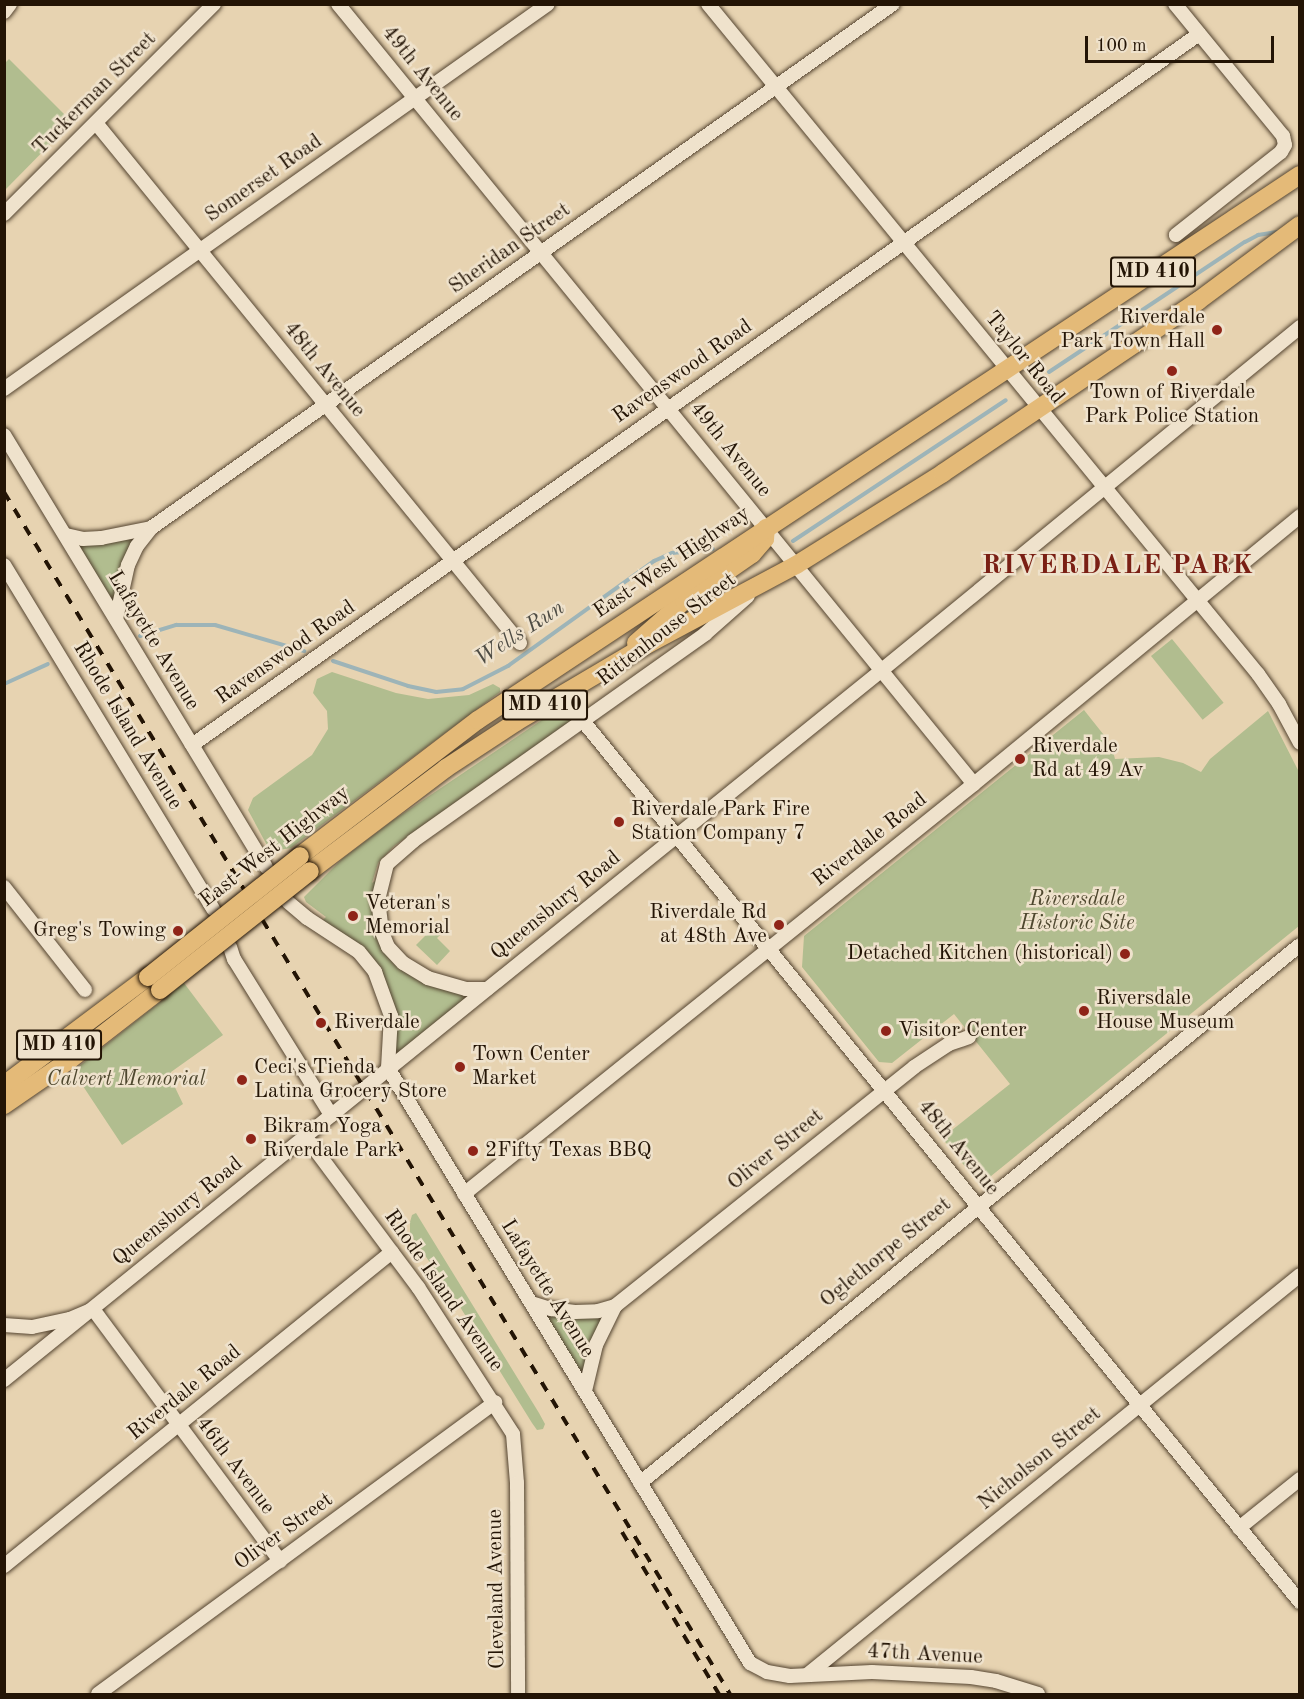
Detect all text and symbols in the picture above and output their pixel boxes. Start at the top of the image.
street label: 49th Avenue [376,21,468,127]
scale bar [1088,24,1277,62]
street label: Tuckerman Street [28,27,162,161]
text: 100 m [1096,37,1147,55]
street label: Somerset Road [201,129,327,229]
street label: Sheridan Street [444,198,576,300]
road number: MD 410 [1110,255,1196,289]
place label: Riverdale Park Town Hall [1060,305,1205,355]
street label: Taylor Road [979,306,1069,410]
street label: Ravenswood Road [608,314,758,430]
street label: 48th Avenue [278,317,370,423]
marker: Riverdale Park Town Hall [1210,323,1224,337]
marker: Town of Riverdale Park Police Station [1165,364,1179,378]
place label: Town of Riverdale Park Police Station [1085,380,1259,430]
street label: 49th Avenue [684,397,776,503]
street label: East-West Highway [589,501,755,625]
district label: RIVERDALE PARK [982,550,1254,582]
street label: Lafayette Avenue [101,567,205,715]
street label: Rittenhouse Street [592,568,742,692]
street label: Ravenswood Road [211,595,361,711]
water label: Wells Run [470,595,570,673]
street label: Rhode Island Avenue [67,637,187,815]
road number: MD 410 [502,688,588,722]
place label: Riverdale Rd at 49 Av [1032,734,1144,784]
marker: Riverdale Rd at 49 Av [1013,752,1027,766]
street label: East-West Highway [195,781,355,913]
street label: Riverdale Road [808,787,932,893]
place label: Riverdale Park Fire Station Company 7 [631,797,810,847]
marker: Riverdale Park Fire Station Company 7 [612,815,626,829]
street label: Queensbury Road [486,846,626,966]
park label: Riversdale Historic Site [1019,887,1135,937]
place label: Veteran's Memorial [365,891,450,941]
place label: Riverdale Rd at 48th Ave [649,900,767,950]
marker: Veteran's Memorial [346,909,360,923]
place label: Greg's Towing [33,918,166,944]
marker: Riverdale Rd at 48th Ave [772,918,786,932]
marker: Greg's Towing [171,924,185,938]
place label: Detached Kitchen (historical) [847,941,1113,967]
marker: Detached Kitchen (historical) [1118,947,1132,961]
place label: Riversdale House Museum [1096,986,1234,1036]
marker: Riversdale House Museum [1077,1004,1091,1018]
place label: Riverdale [334,1010,420,1036]
marker: Riverdale [312,1014,330,1032]
place label: Visitor Center [898,1018,1027,1044]
marker: Visitor Center [879,1024,893,1038]
road number: MD 410 [16,1028,103,1062]
place label: Town Center Market [472,1042,590,1092]
place label: Ceci's Tienda Latina Grocery Store [254,1055,447,1105]
marker: Town Center Market [453,1060,467,1074]
park label: Calvert Memorial [47,1067,205,1093]
marker: Ceci's Tienda Latina Grocery Store [235,1073,249,1087]
street label: 48th Avenue [912,1095,1004,1201]
street label: Oliver Street [723,1104,829,1196]
place label: Bikram Yoga Riverdale Park [263,1114,398,1164]
marker: Bikram Yoga Riverdale Park [244,1132,258,1146]
place label: 2Fifty Texas BBQ [485,1138,652,1164]
marker: 2Fifty Texas BBQ [466,1144,480,1158]
street label: Queensbury Road [108,1152,248,1272]
street label: Oglethorpe Street [815,1192,957,1314]
street label: Rhode Island Avenue [378,1205,508,1377]
street label: Lafayette Avenue [494,1215,600,1363]
street label: Riverdale Road [123,1340,247,1446]
street label: Nicholson Street [973,1402,1107,1516]
street label: 46th Avenue [190,1412,280,1520]
street label: Oliver Street [230,1488,338,1576]
street label: Cleveland Avenue [483,1509,511,1669]
street label: 47th Avenue [867,1639,983,1671]

